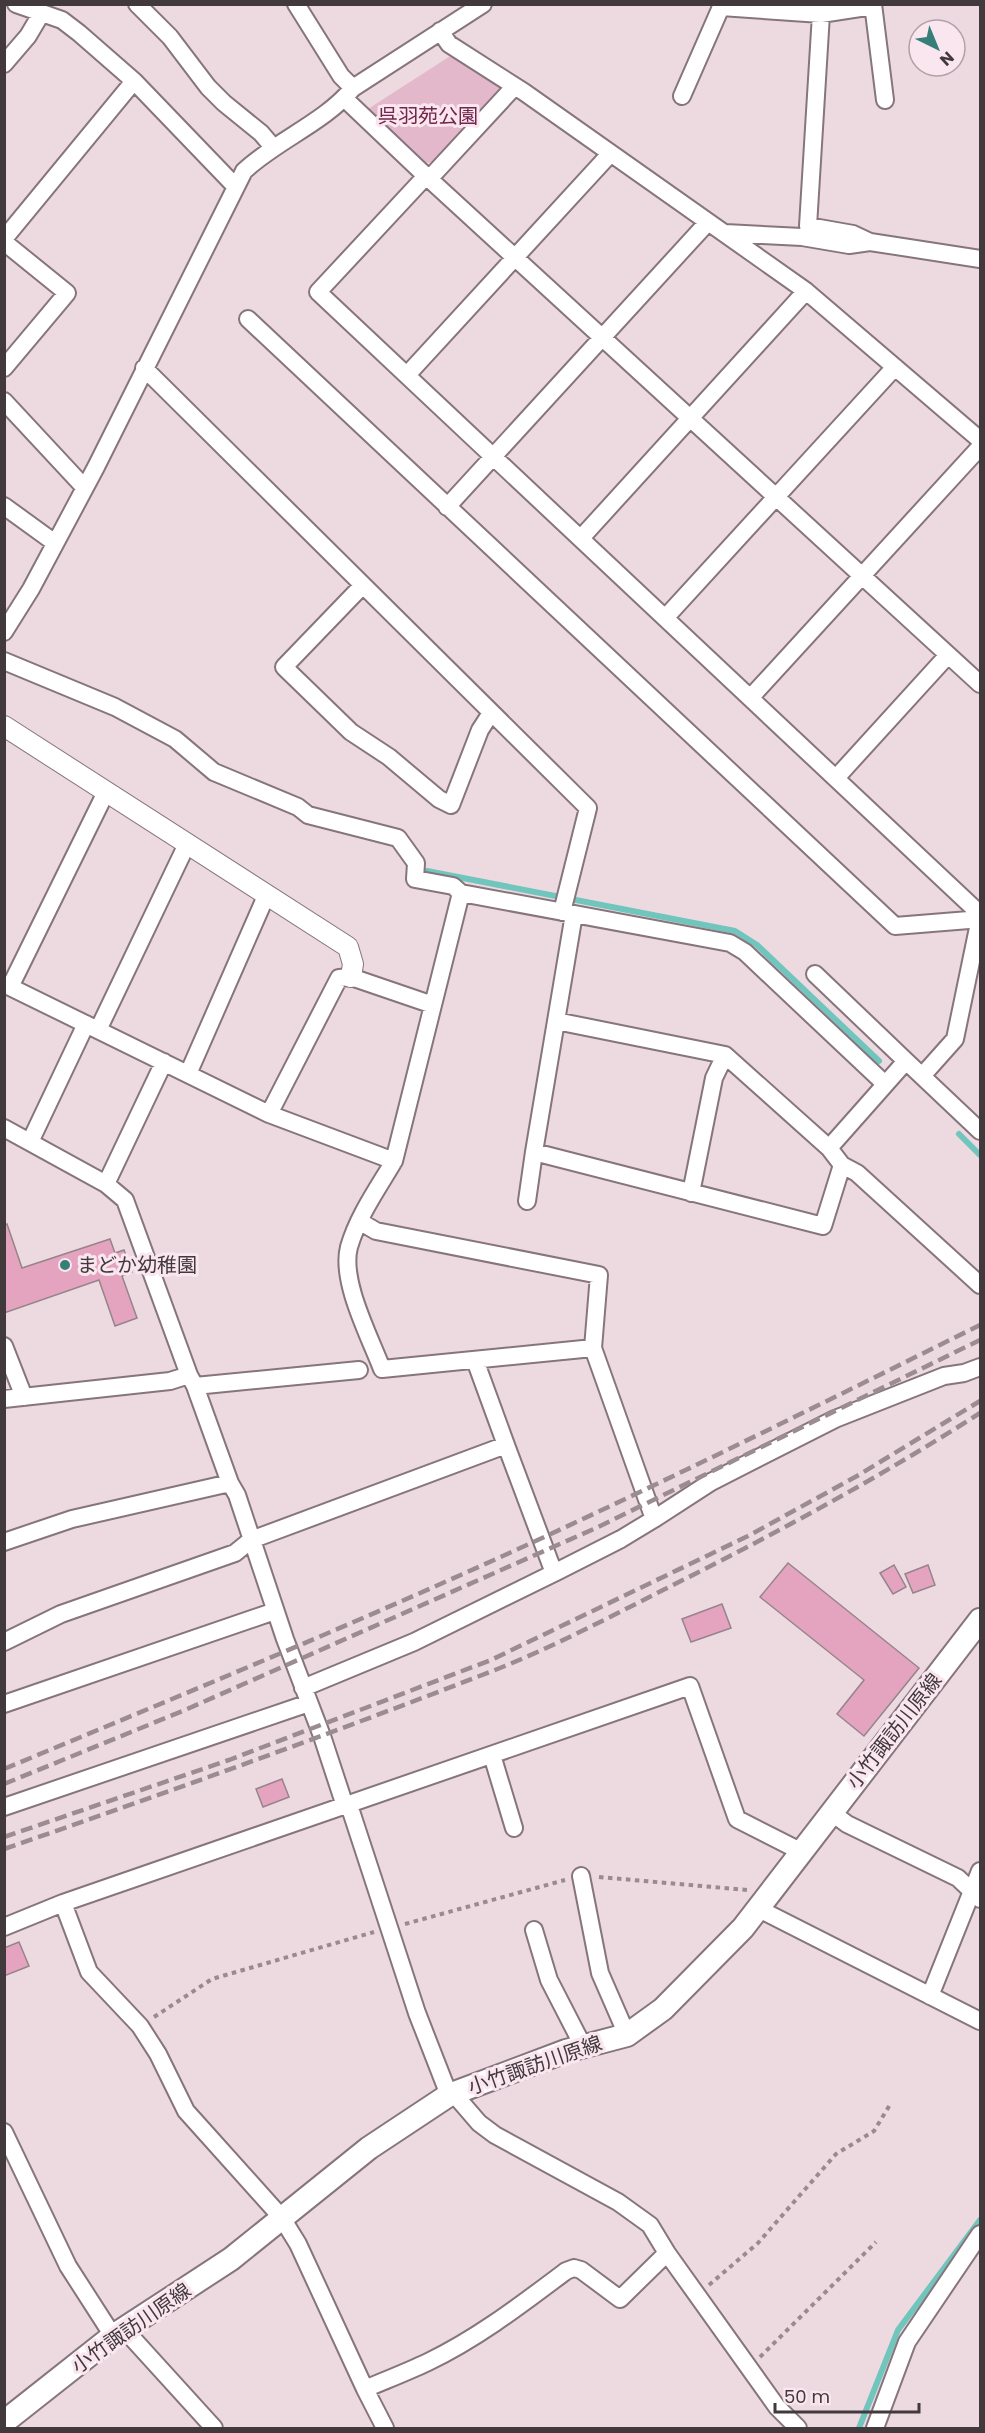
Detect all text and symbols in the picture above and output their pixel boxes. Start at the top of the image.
north arrow [907,18,967,78]
text: N [935,46,959,71]
park label: 呉羽苑公園 [378,102,478,130]
place label: まどか幼稚園 [77,1251,197,1279]
marker: まどか幼稚園 [58,1258,72,1272]
street label: 小竹諏訪川原線 [840,1667,948,1795]
street label: 小竹諏訪川原線 [464,2029,606,2101]
street label: 小竹諏訪川原線 [66,2276,196,2380]
scale bar [775,2376,919,2414]
text: 50 m [784,2384,830,2409]

